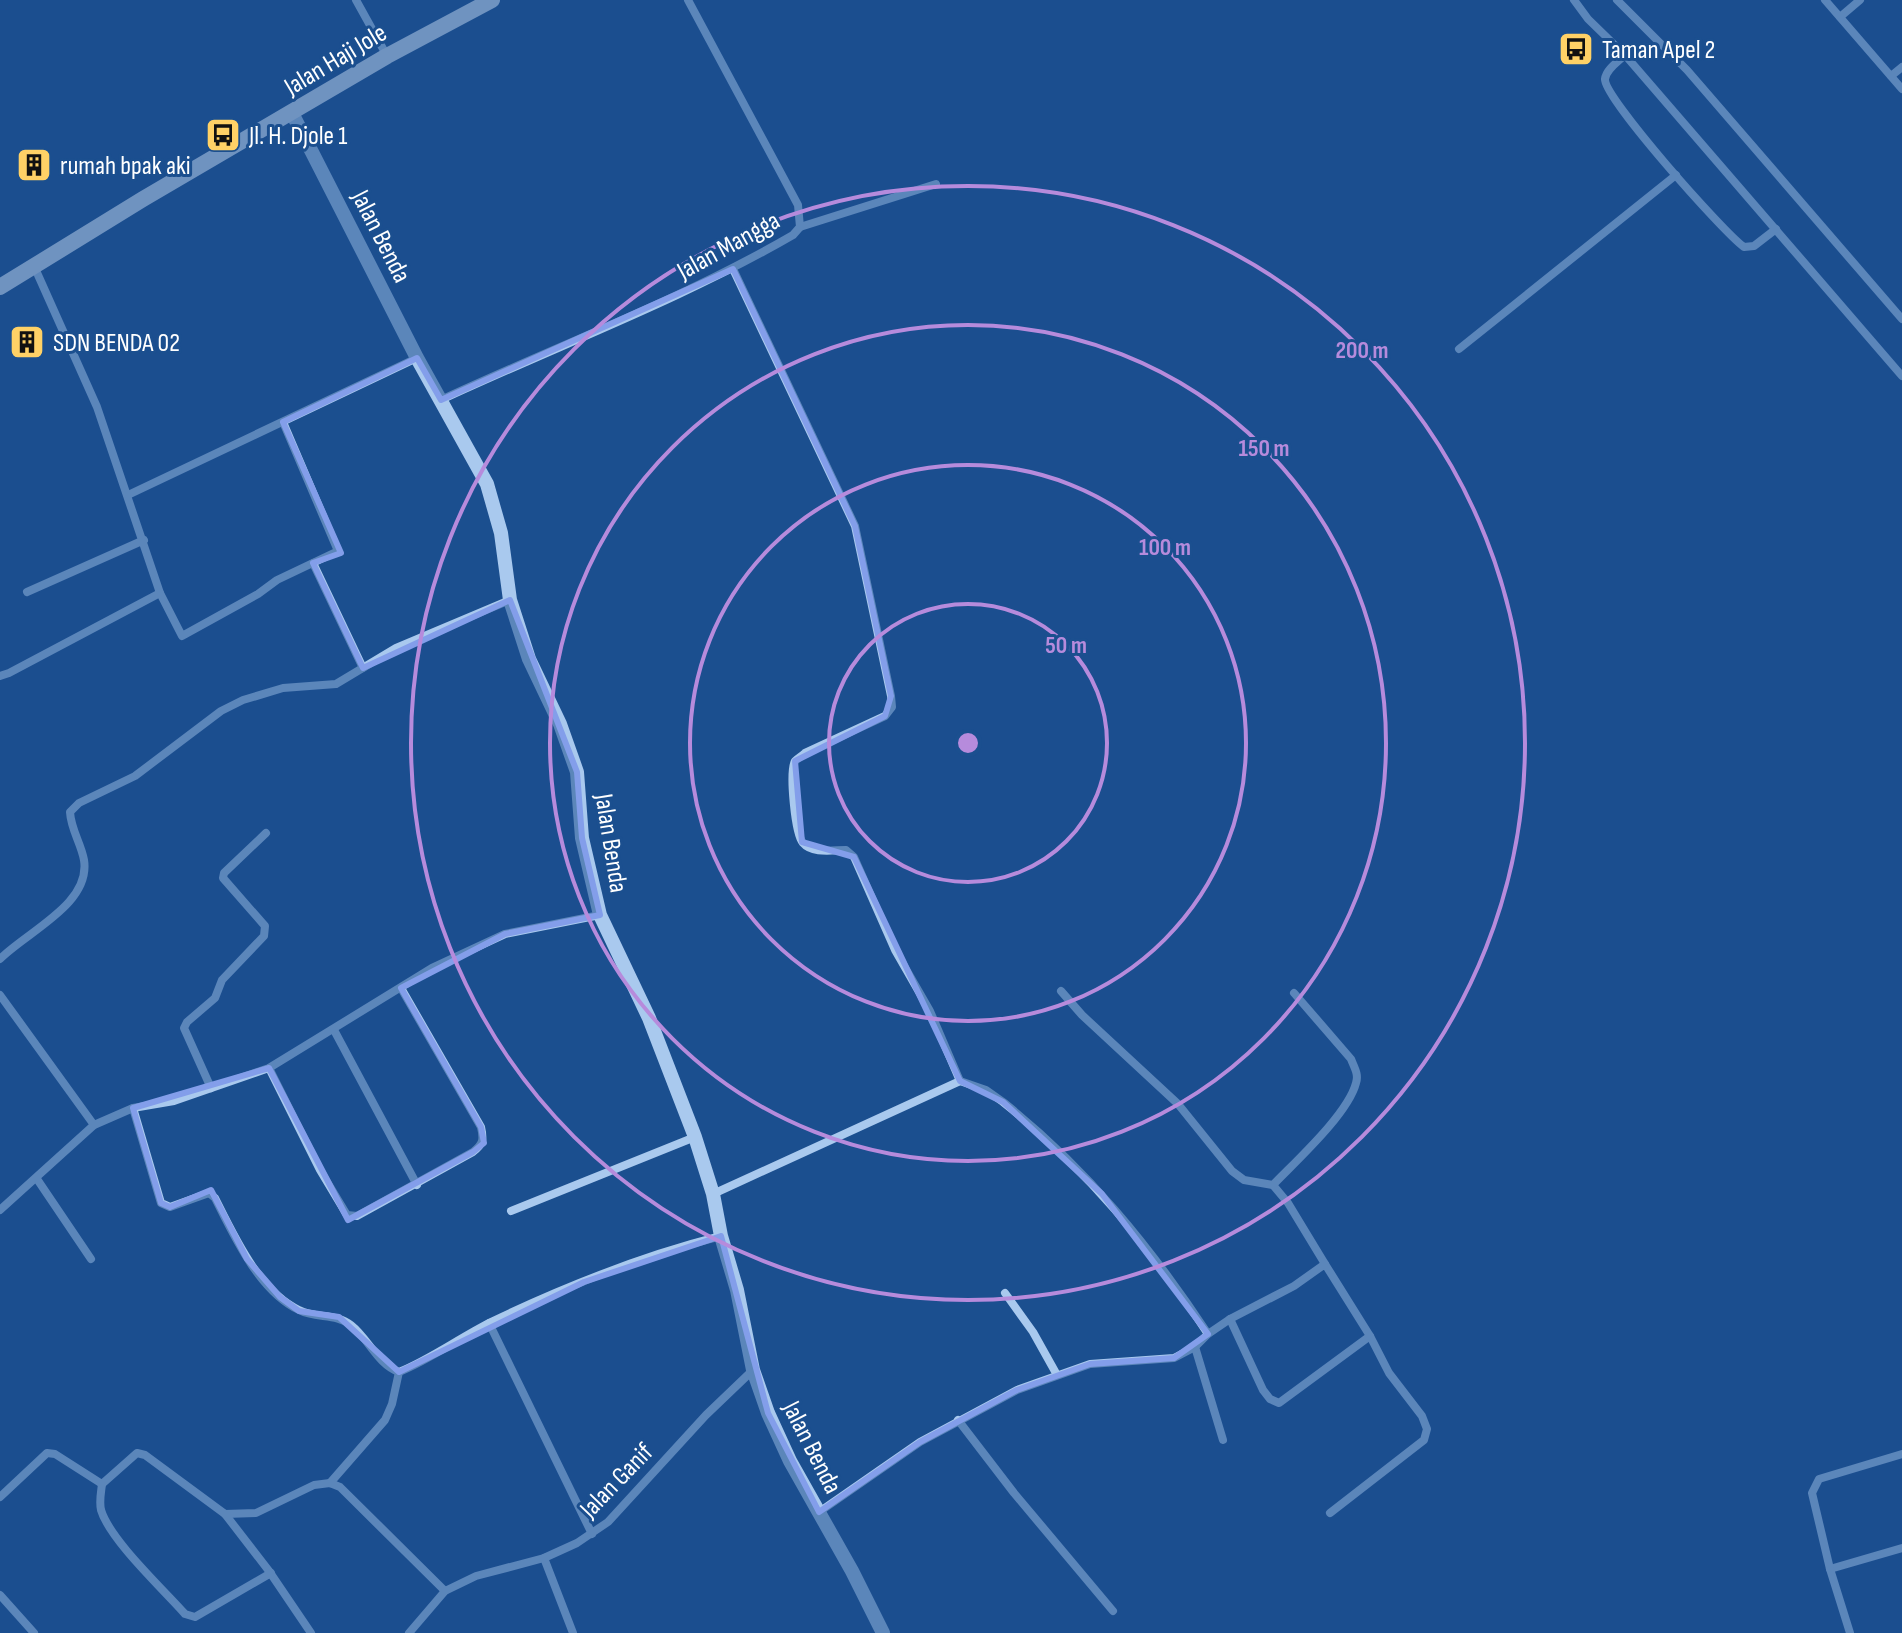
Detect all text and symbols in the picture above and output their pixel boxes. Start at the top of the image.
street label: Jalan Haji Jole [278,18,392,103]
bus stop icon: Taman Apel 2 [1557,30,1595,68]
place label: Taman Apel 2 [1602,35,1715,66]
bus stop icon: Jl. H. Djole 1 [204,116,242,154]
place label: Jl. H. Djole 1 [248,121,347,152]
building icon: rumah bpak aki [15,146,53,184]
place label: rumah bpak aki [60,151,191,182]
street label: Jalan Benda [344,184,417,288]
street label: Jalan Mangga [671,205,785,288]
building icon: SDN BENDA 02 [8,323,46,361]
place label: SDN BENDA 02 [53,328,180,359]
text: 200 m [1335,336,1389,365]
text: 150 m [1238,434,1290,463]
text: 100 m [1139,533,1191,562]
text: 50 m [1045,631,1087,660]
centre of rings [954,729,982,757]
street label: Jalan Benda [587,791,634,895]
street label: Jalan Benda [775,1395,848,1499]
street label: Jalan Ganif [573,1437,660,1526]

